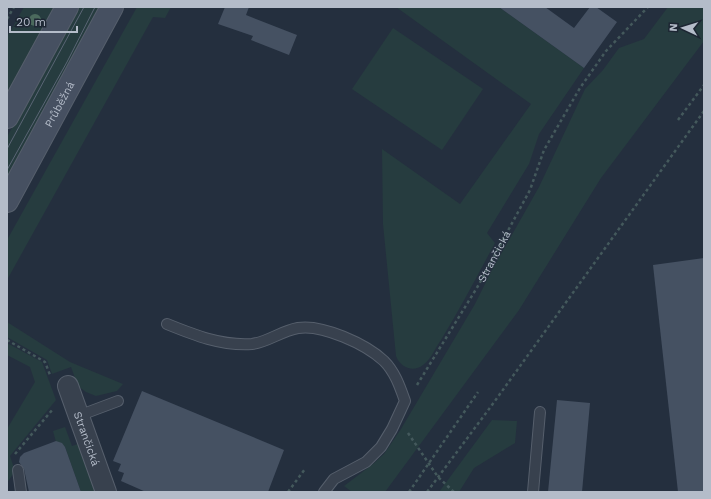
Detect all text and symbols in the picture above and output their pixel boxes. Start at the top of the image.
scale bar [10,8,77,34]
north arrow [663,8,703,48]
text: 20 m [16,15,46,29]
text: N [667,23,680,32]
street label: Průběžná [42,79,77,130]
street label: Strančická [475,229,514,285]
street label: Strančická [71,410,102,468]

